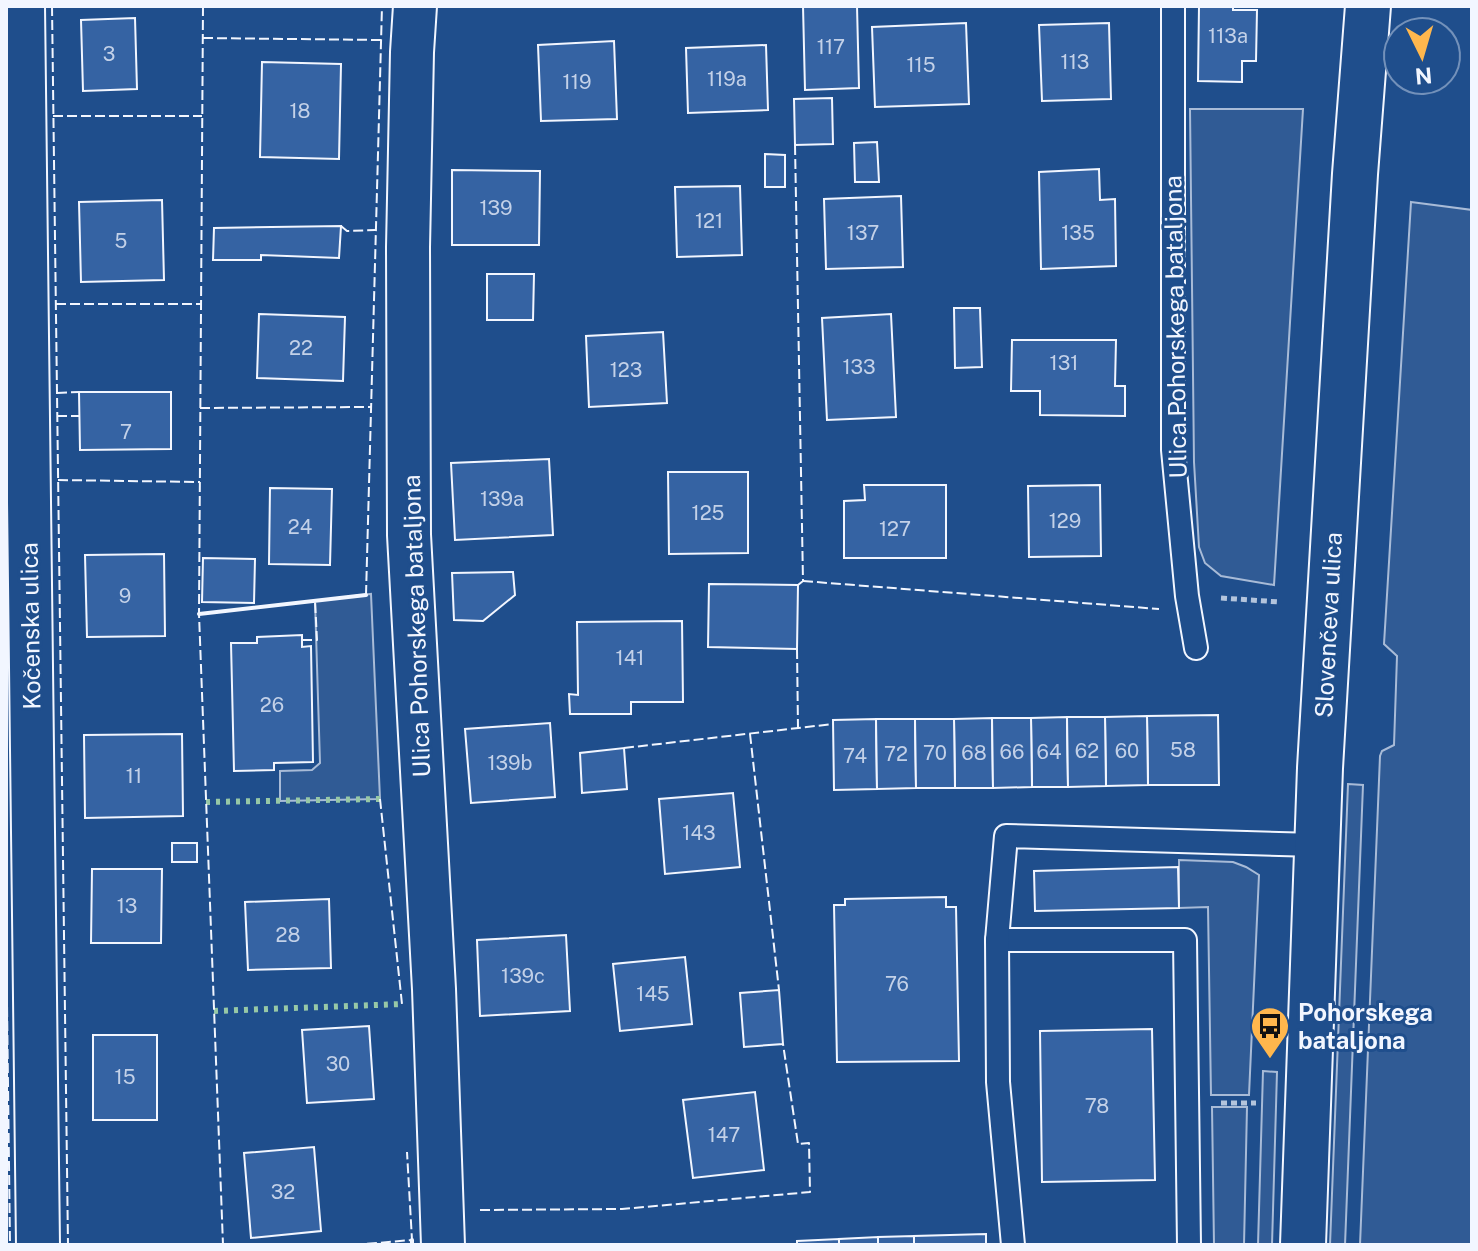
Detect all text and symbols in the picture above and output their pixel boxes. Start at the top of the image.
north arrow [1382,16,1462,96]
house number: 113a [1208,24,1248,48]
house number: 117 [817,35,845,59]
house number: 3 [103,42,115,66]
house number: 113 [1061,50,1089,74]
house number: 115 [906,53,936,77]
text: N [1414,62,1433,90]
house number: 119a [707,67,747,91]
house number: 119 [563,70,591,94]
house number: 18 [289,99,311,123]
street label: Ulica Pohorskega bataljona [1158,175,1192,479]
house number: 139 [479,196,513,220]
house number: 121 [695,209,723,233]
house number: 137 [847,221,879,245]
house number: 135 [1061,221,1095,245]
house number: 5 [115,229,127,253]
house number: 22 [289,336,313,360]
house number: 131 [1050,351,1078,375]
house number: 133 [842,355,876,379]
house number: 123 [610,358,642,382]
house number: 7 [120,420,132,444]
street label: Ulica Pohorskega bataljona [397,474,435,778]
house number: 139a [480,487,524,511]
house number: 125 [692,501,724,525]
house number: 129 [1049,509,1081,533]
house number: 24 [288,515,312,539]
house number: 127 [879,517,911,541]
street label: Slovenčeva ulica [1309,531,1347,719]
street label: Kočenska ulica [15,542,45,710]
house number: 9 [119,584,131,608]
house number: 141 [616,646,644,670]
house number: 26 [260,693,284,717]
house number: 58 [1170,738,1196,762]
house number: 62 [1075,739,1099,763]
house number: 60 [1115,739,1139,763]
house number: 66 [1000,740,1024,764]
house number: 64 [1037,740,1062,764]
house number: 70 [923,741,947,765]
house number: 68 [961,741,987,765]
house number: 72 [884,742,908,766]
house number: 74 [843,744,867,768]
house number: 139b [487,751,533,775]
house number: 11 [126,764,142,788]
house number: 143 [682,821,716,845]
house number: 13 [117,894,137,918]
house number: 28 [276,923,300,947]
house number: 139c [501,964,545,988]
house number: 76 [885,972,909,996]
house number: 145 [636,982,670,1006]
place label: Pohorskega bataljona [1298,998,1433,1054]
bus stop icon: Pohorskega bataljona [1249,1005,1291,1060]
house number: 30 [326,1052,350,1076]
house number: 15 [115,1065,135,1089]
house number: 78 [1085,1094,1109,1118]
house number: 147 [708,1123,740,1147]
house number: 32 [271,1180,295,1204]

